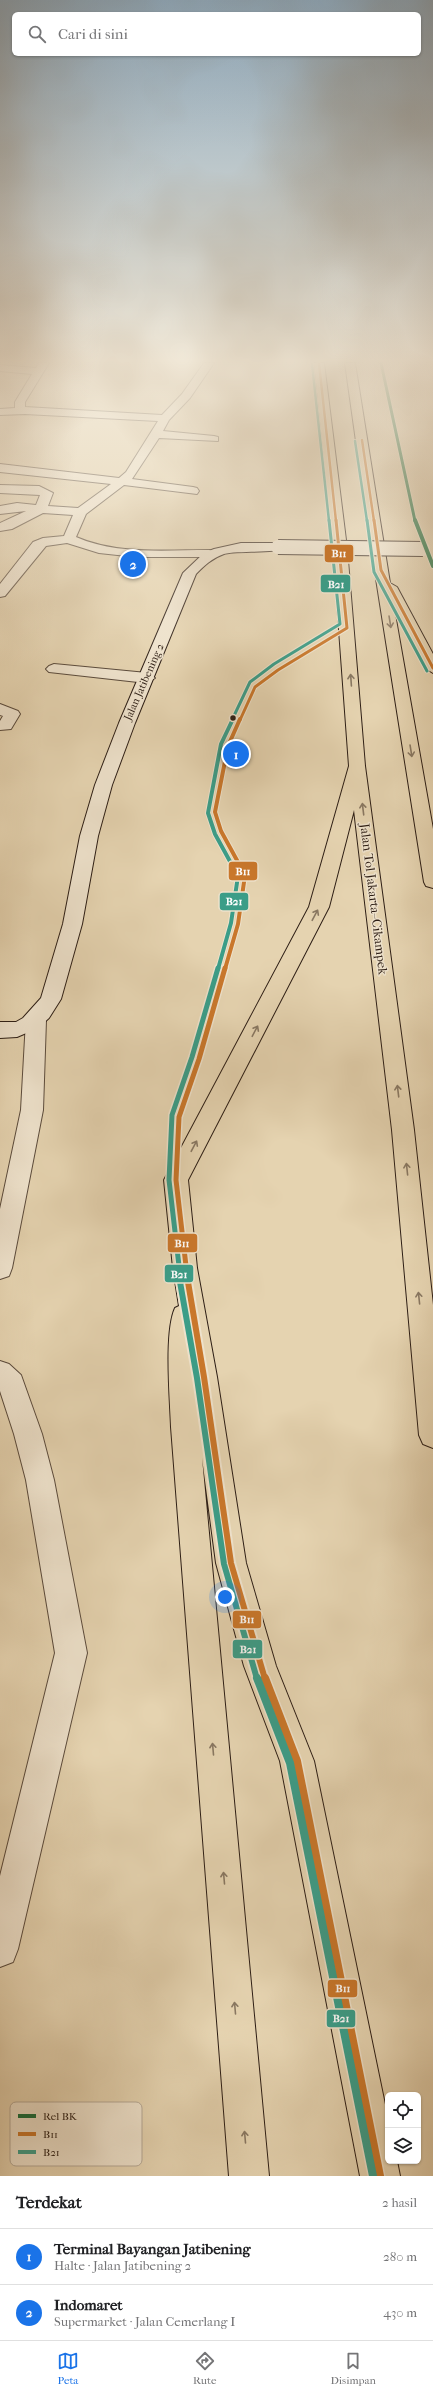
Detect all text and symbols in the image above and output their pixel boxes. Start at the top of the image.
search box [12,12,421,56]
icon: search [26,23,48,45]
text: Cari di sini [58,25,128,43]
line badge: B11 [324,544,354,563]
text: B11 [331,547,347,560]
pin: 2 [120,549,146,579]
line badge: B21 [320,574,351,593]
text: B21 [328,578,344,591]
one-way arrow [386,615,394,628]
street label: Jalan Jatibening 2 [121,641,167,723]
one-way arrow [348,674,355,687]
unlabelled marker [228,713,238,723]
pin: 1 [223,739,249,769]
one-way arrow [407,744,415,757]
one-way arrow [359,803,366,816]
street label: Jalan Tol Jakarta–Cikampek [357,821,391,976]
line badge: B11 [228,861,258,881]
text: B11 [235,865,251,878]
line badge: B21 [219,892,249,911]
text: B21 [226,895,242,908]
one-way arrow [312,910,319,922]
one-way arrow [252,1025,259,1037]
one-way arrow [394,1085,402,1098]
one-way arrow [191,1140,199,1152]
one-way arrow [403,1163,410,1176]
line badge: B11 [167,1233,198,1253]
text: B11 [174,1237,190,1250]
line badge: B21 [164,1264,194,1283]
text: B21 [171,1268,187,1281]
one-way arrow [416,1292,423,1305]
your location [215,1587,235,1607]
line badge: B11 [232,1610,262,1629]
text: B11 [239,1613,255,1626]
line badge: B21 [232,1639,263,1659]
text: B21 [240,1643,256,1656]
one-way arrow [209,1742,216,1755]
one-way arrow [220,1872,227,1885]
line badge: B11 [327,1979,358,1998]
text: B11 [335,1982,351,1995]
one-way arrow [231,2002,238,2015]
line badge: B21 [326,2009,356,2028]
text: B21 [333,2012,349,2025]
map controls [385,2092,421,2164]
button: locate [385,2092,421,2128]
legend [10,2102,142,2166]
text: Rel BK [43,2110,78,2123]
text: B11 [43,2128,58,2141]
button: layers [385,2128,421,2164]
one-way arrow [242,2131,249,2144]
text: B21 [43,2146,60,2159]
text: Terdekat [16,2192,82,2212]
text: 2 hasil [382,2195,417,2210]
text: Terminal Bayangan Jatibening [54,2240,250,2258]
text: 1 [27,2249,31,2264]
text: 280 m [383,2249,417,2264]
text: Halte · Jalan Jatibening 2 [54,2258,191,2273]
text: Indomaret [54,2296,123,2314]
text: 2 [26,2305,32,2320]
text: 430 m [383,2305,417,2320]
text: Supermarket · Jalan Cemerlang I [54,2314,235,2329]
tab: Peta [57,2350,79,2387]
tab: Rute [193,2350,216,2387]
tab: Disimpan [330,2350,376,2387]

